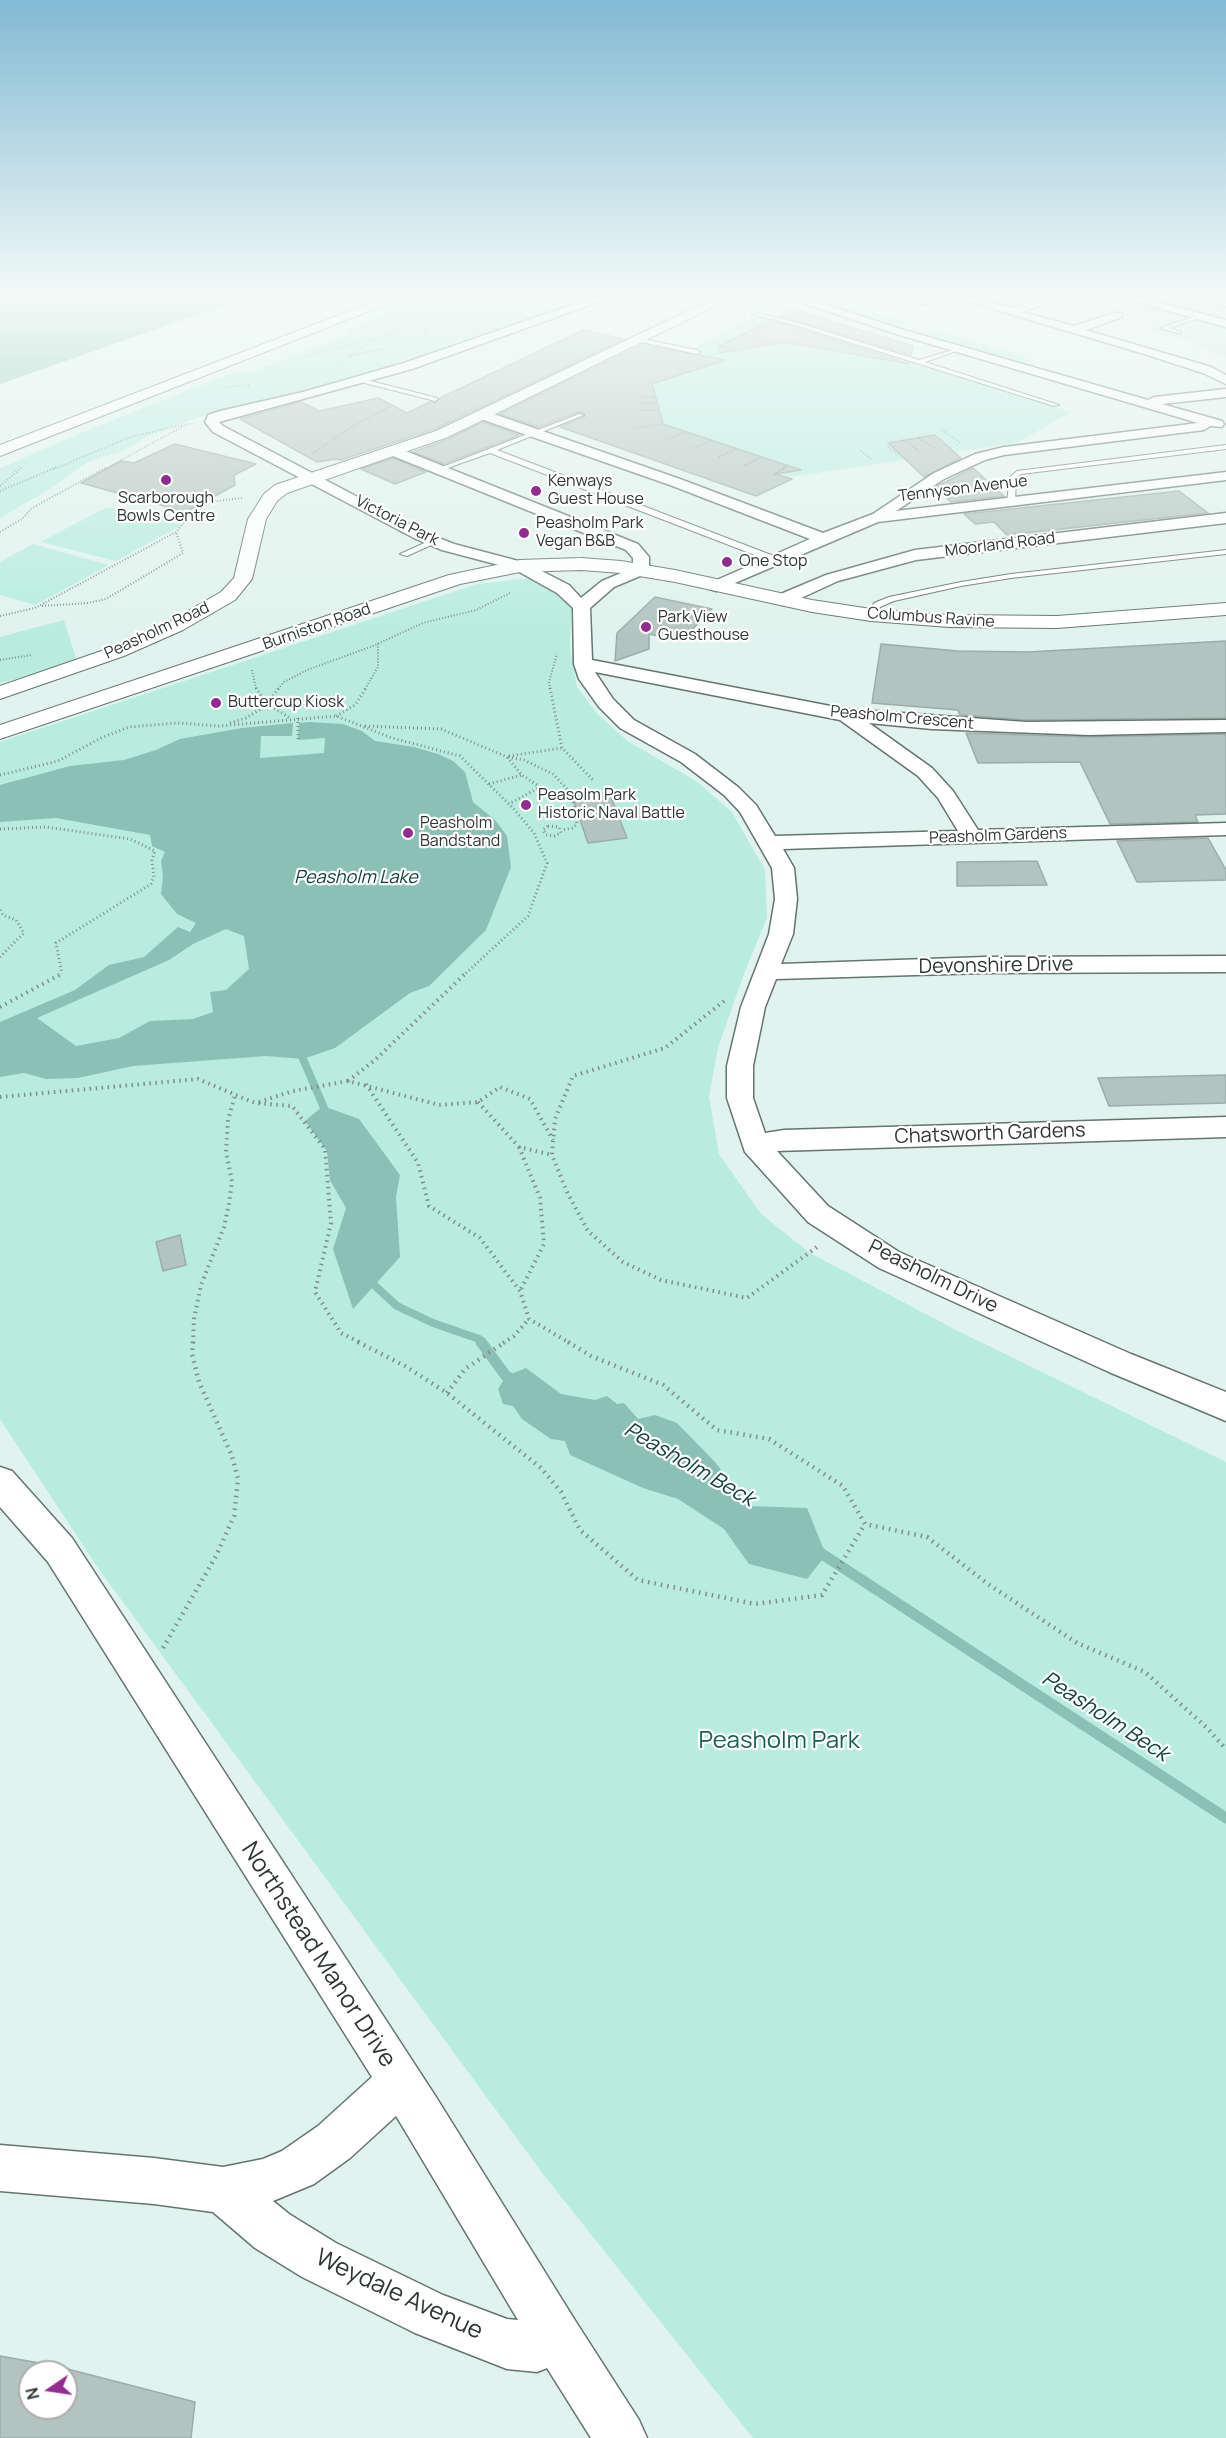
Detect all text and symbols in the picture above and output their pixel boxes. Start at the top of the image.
place label: Kenways Guest House [548,472,644,510]
street label: Tennyson Avenue [897,472,1029,506]
marker: Scarborough Bowls Centre [159,473,173,487]
marker: Kenways Guest House [529,484,543,498]
place label: Scarborough Bowls Centre [117,489,215,527]
street label: Victoria Park [352,492,442,550]
place label: Peasholm Park Vegan B&B [536,514,643,552]
marker: Peasholm Park Vegan B&B [517,526,531,540]
street label: Moorland Road [944,529,1056,561]
place label: One Stop [739,552,807,572]
marker: One Stop [720,555,734,569]
street label: Peasholm Road [102,598,212,664]
street label: Burniston Road [261,600,373,654]
street label: Columbus Ravine [867,604,995,632]
place label: Park View Guesthouse [658,608,749,646]
marker: Park View Guesthouse [639,620,653,634]
place label: Buttercup Kiosk [228,693,344,713]
marker: Buttercup Kiosk [209,696,223,710]
street label: Peasholm Crescent [829,702,975,734]
place label: Peasolm Park Historic Naval Battle [538,786,685,824]
marker: Peasolm Park Historic Naval Battle [519,798,533,812]
place label: Peasholm Bandstand [420,814,500,852]
street label: Peasholm Gardens [929,824,1067,848]
marker: Peasholm Bandstand [401,826,415,840]
water label: Peasholm Lake [294,867,418,889]
street label: Devonshire Drive [918,953,1074,979]
street label: Chatsworth Gardens [894,1119,1086,1149]
street label: Peasholm Drive [864,1235,1002,1319]
water label: Peasholm Beck [619,1417,759,1513]
water label: Peasholm Beck [1037,1667,1173,1767]
park label: Peasholm Park [698,1727,860,1755]
street label: Northstead Manor Drive [234,1837,402,2073]
street label: Weydale Avenue [311,2244,487,2346]
north arrow [18,2360,78,2420]
text: N [20,2386,44,2402]

